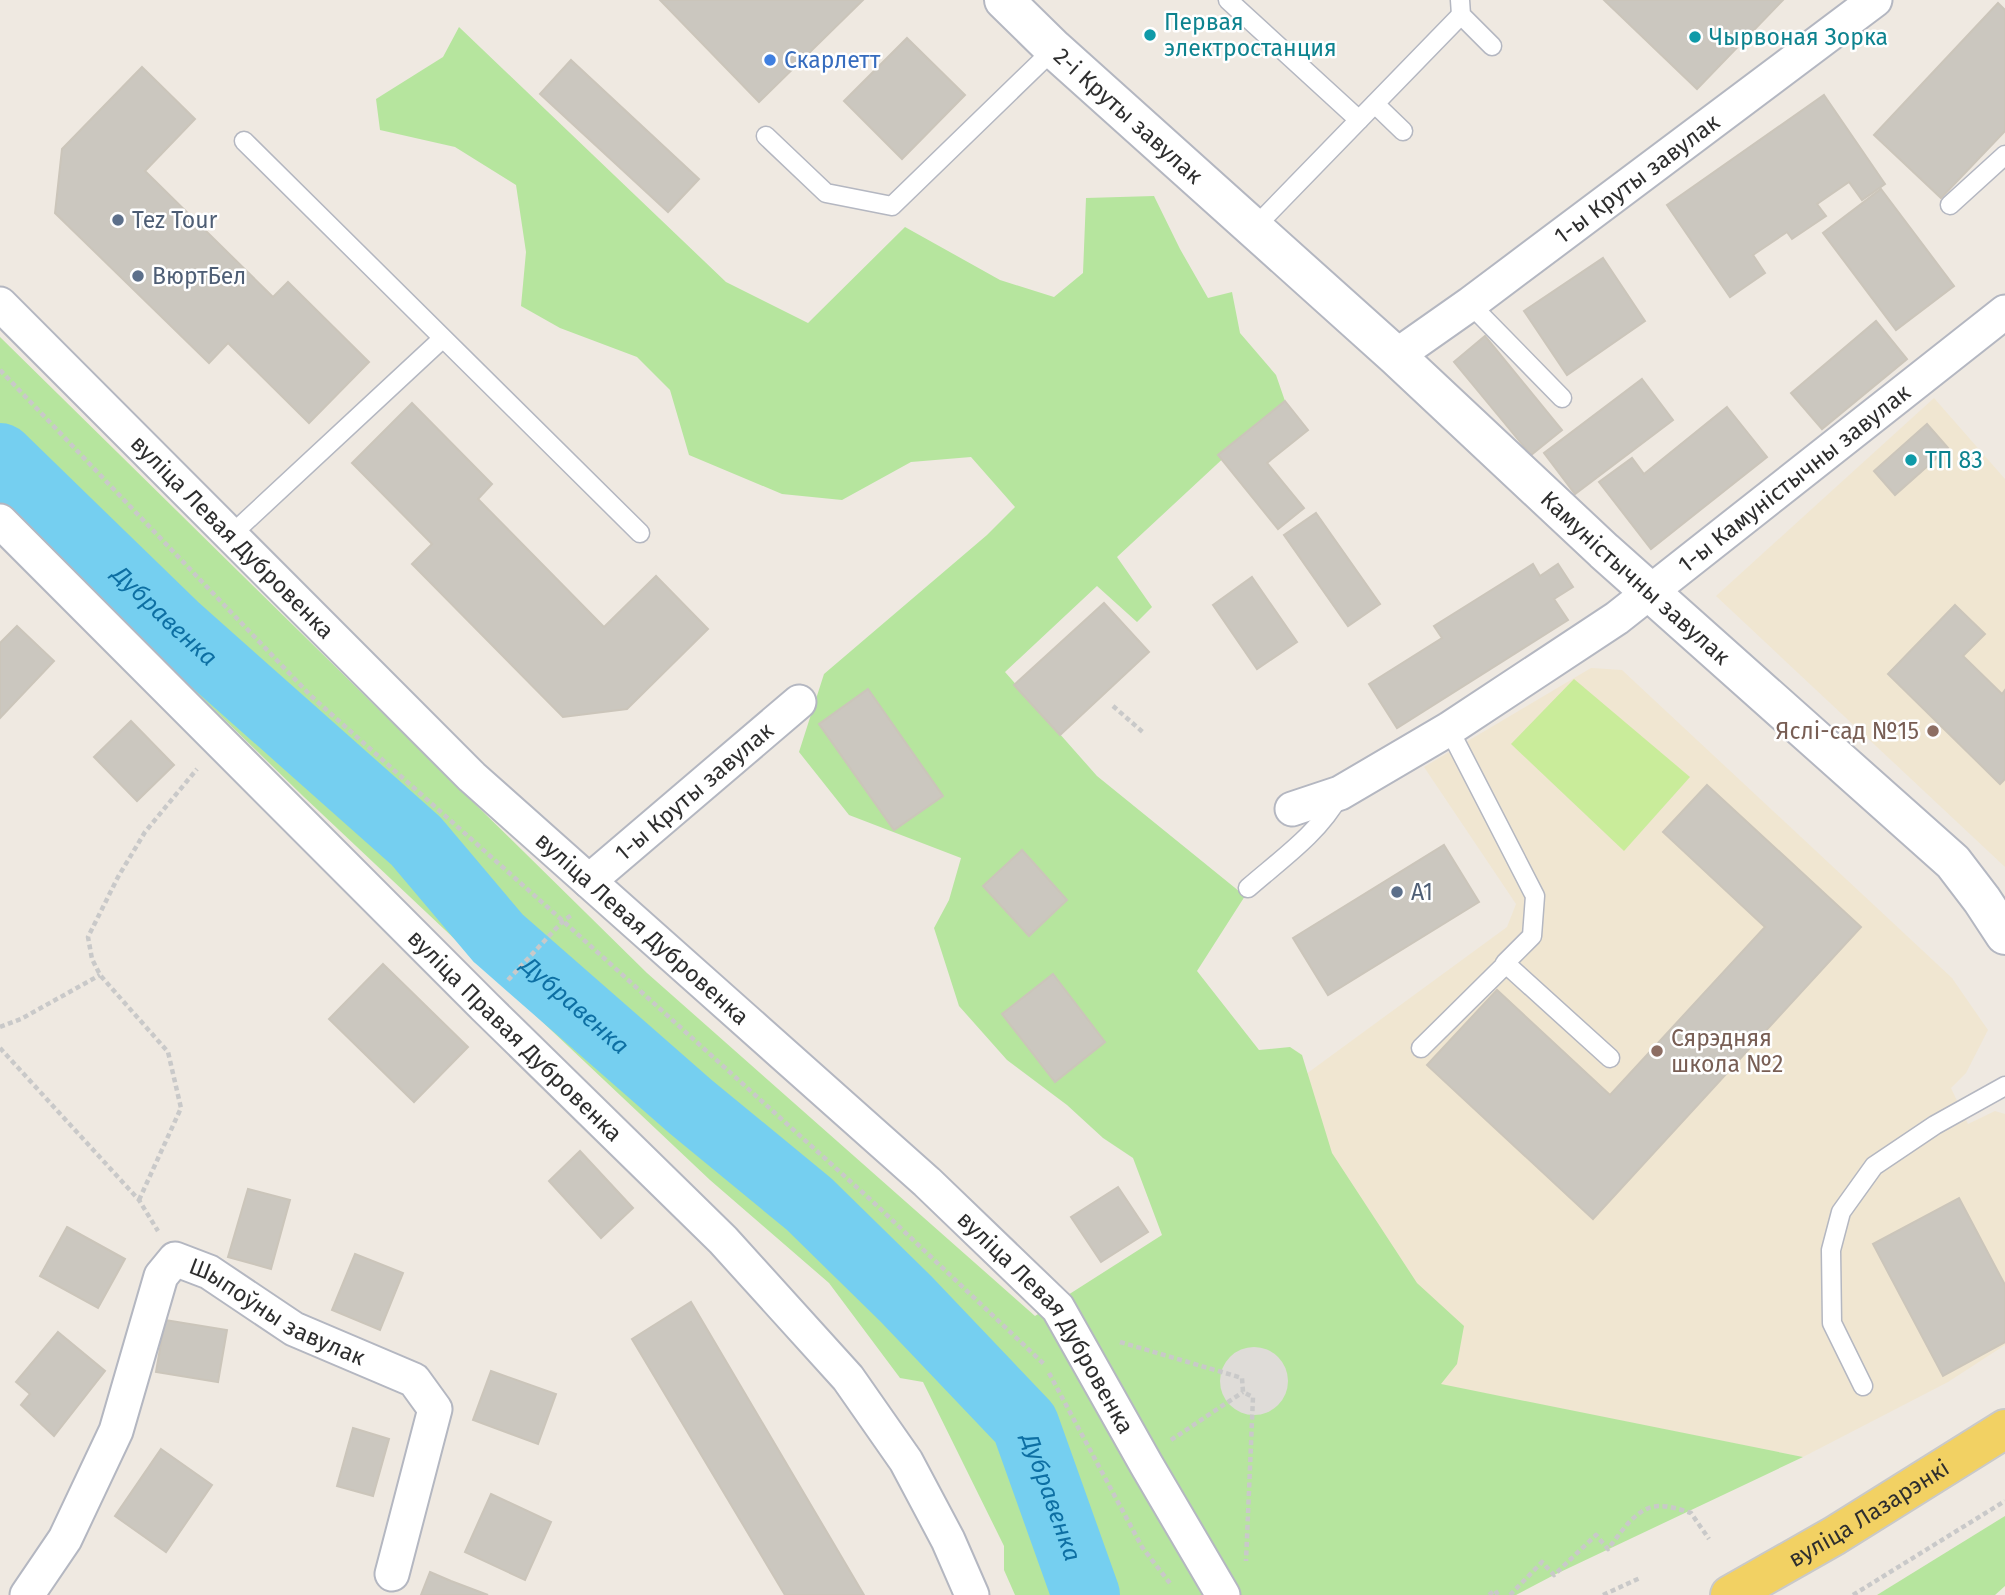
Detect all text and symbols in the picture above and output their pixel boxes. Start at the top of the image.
place label: Первая электростанция [1164,8,1337,62]
place label: Чырвоная Зорка [1709,23,1888,51]
marker: Первая электростанция [1142,27,1158,43]
marker: Чырвоная Зорка [1687,29,1703,45]
street label: 2-і Круты завулак [1048,42,1209,190]
place label: Скарлетт [784,46,881,74]
marker: Скарлетт [762,52,778,68]
street label: 1-ы Круты завулак [1549,108,1725,250]
place label: Tez Tour [132,206,218,234]
marker: Tez Tour [110,212,126,228]
place label: ВюртБел [152,262,246,290]
marker: ВюртБел [130,268,146,284]
street label: 1-ы Камуністычны завулак [1673,378,1916,578]
street label: вуліца Левая Дубровенка [125,429,340,645]
place label: ТП 83 [1925,446,1983,474]
marker: ТП 83 [1903,452,1919,468]
street label: Камуністычны завулак [1535,485,1736,671]
water label: Дубравенка [105,559,223,672]
street label: 1-ы Круты завулак [609,716,779,867]
place label: Яслі-сад №15 [1776,717,1919,745]
marker: Яслі-сад №15 [1925,723,1941,739]
street label: вуліца Левая Дубровенка [530,826,755,1031]
place label: A1 [1411,878,1433,906]
marker: A1 [1389,884,1405,900]
street label: вуліца Правая Дубровенка [402,924,628,1147]
water label: Дубравенка [514,950,635,1060]
place label: Сярэдняя школа №2 [1671,1024,1783,1078]
marker: Сярэдняя школа №2 [1649,1043,1665,1059]
street label: вуліца Левая Дубровенка [952,1205,1140,1439]
street label: Шыпоўны завулак [185,1252,369,1372]
water label: Дубравенка [1015,1428,1087,1565]
street label: вуліца Лазарэнкі [1783,1454,1954,1573]

